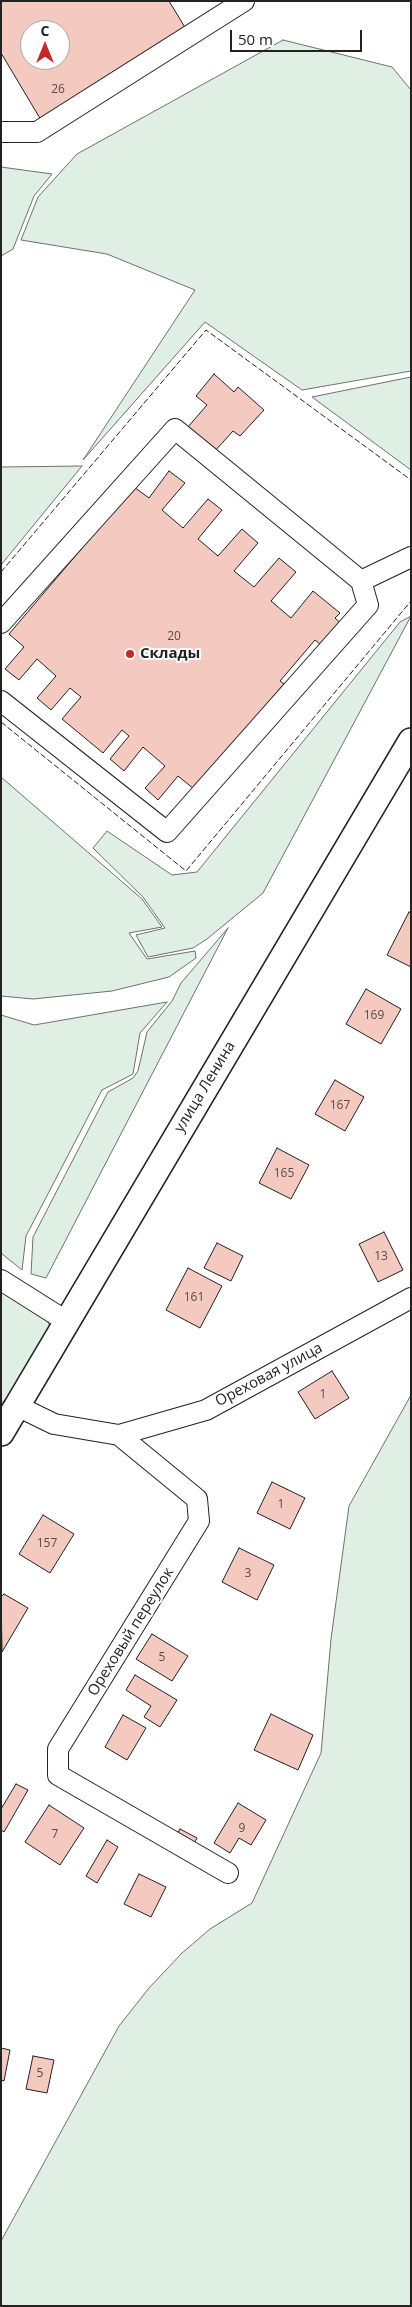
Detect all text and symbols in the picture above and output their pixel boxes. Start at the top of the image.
north arrow [20,20,70,70]
scale bar [232,20,364,52]
text: С [41,21,49,40]
text: 50 m [238,29,273,49]
house number: 26 [51,83,65,97]
house number: 20 [167,630,181,644]
place label: Склады [140,645,200,663]
marker: Склады [124,648,136,660]
house number: 169 [364,1009,384,1023]
street label: улица Ленина [171,1038,239,1136]
house number: 167 [330,1099,350,1113]
house number: 165 [274,1167,294,1181]
house number: 13 [374,1250,388,1264]
house number: 161 [184,1291,204,1305]
street label: Ореховая улица [212,1339,326,1411]
house number: 1 [320,1388,326,1402]
house number: 1 [278,1498,284,1512]
house number: 157 [37,1537,57,1551]
street label: Ореховый переулок [84,1565,178,1699]
house number: 3 [245,1567,251,1581]
house number: 5 [159,1651,165,1665]
house number: 9 [239,1822,245,1836]
house number: 7 [52,1828,58,1842]
house number: 5 [37,2067,43,2081]

